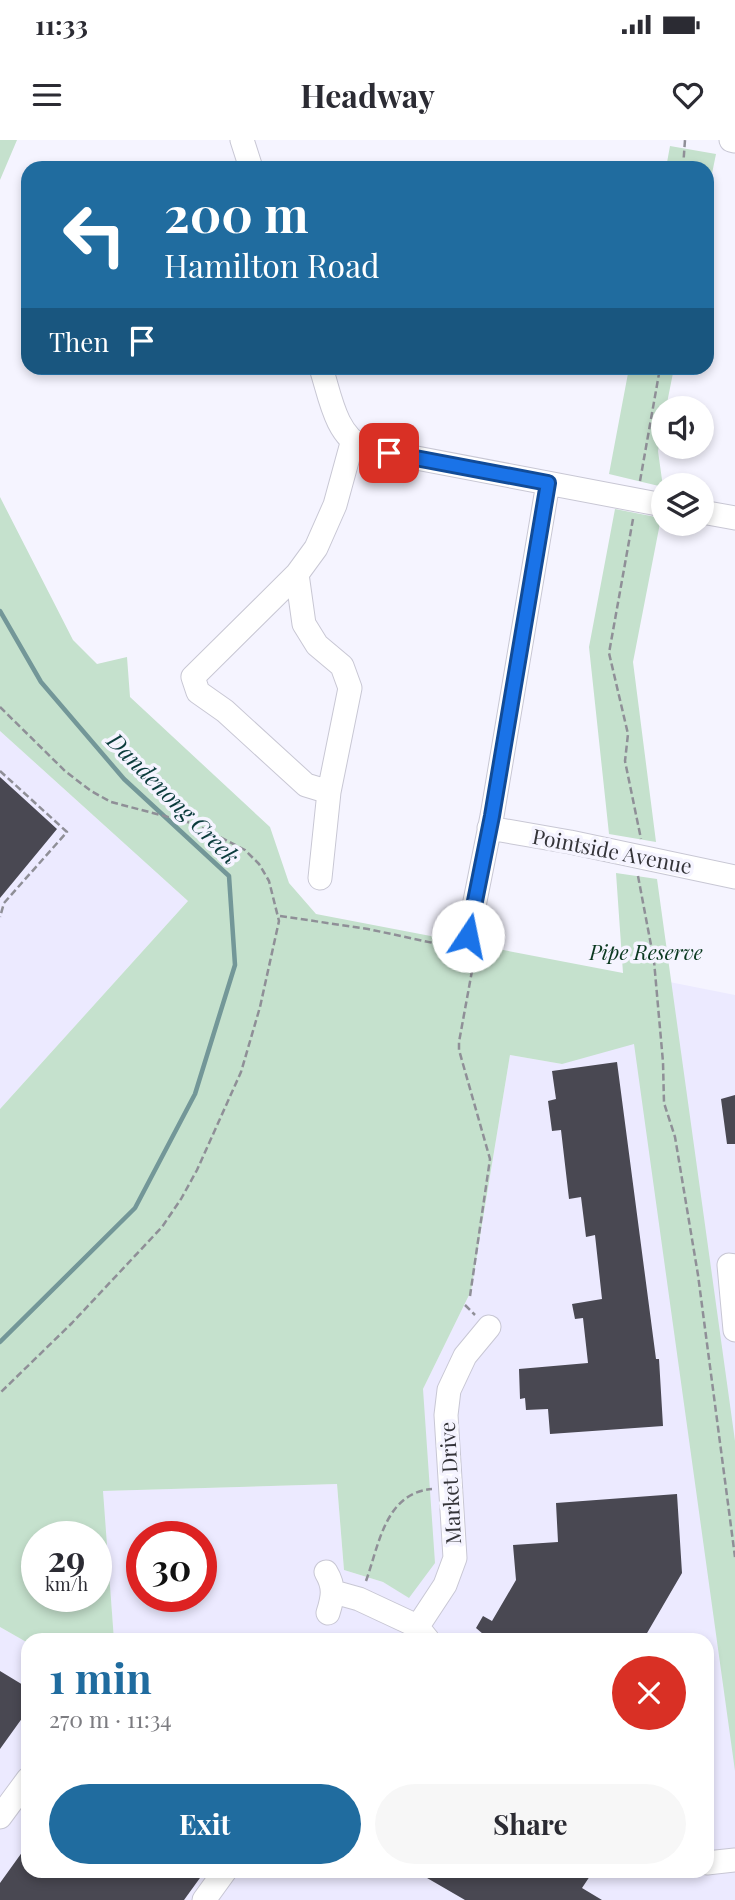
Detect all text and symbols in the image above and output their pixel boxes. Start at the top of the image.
text: 11:33 [35,7,88,42]
text: Headway [300,73,435,116]
icon: menu [28,76,66,114]
icon: heart [669,76,707,114]
text: 200 m [164,180,309,245]
icon: left [49,189,140,280]
text: Hamilton Road [164,243,380,286]
icon: arrive [123,322,161,360]
text: Then [49,324,109,359]
map controls [651,396,714,536]
button: sound [651,396,714,459]
pin [359,423,419,483]
icon: arrive [370,434,408,472]
button: layers [651,473,714,536]
water label: Dandenong Creek [101,724,247,871]
street label: Pointside Avenue [530,821,695,879]
position arrow [431,899,505,973]
park label: Pipe Reserve [588,937,703,965]
street label: Market Drive [432,1421,466,1545]
speed limit sign: 30 [126,1521,217,1612]
text: 29 [48,1534,85,1581]
text: km/h [45,1572,88,1596]
text: 1 min [49,1649,152,1705]
button: close [612,1656,686,1730]
text: 270 m · 11:34 [49,1703,172,1734]
button: Exit [49,1784,361,1864]
button: Share [375,1784,686,1864]

